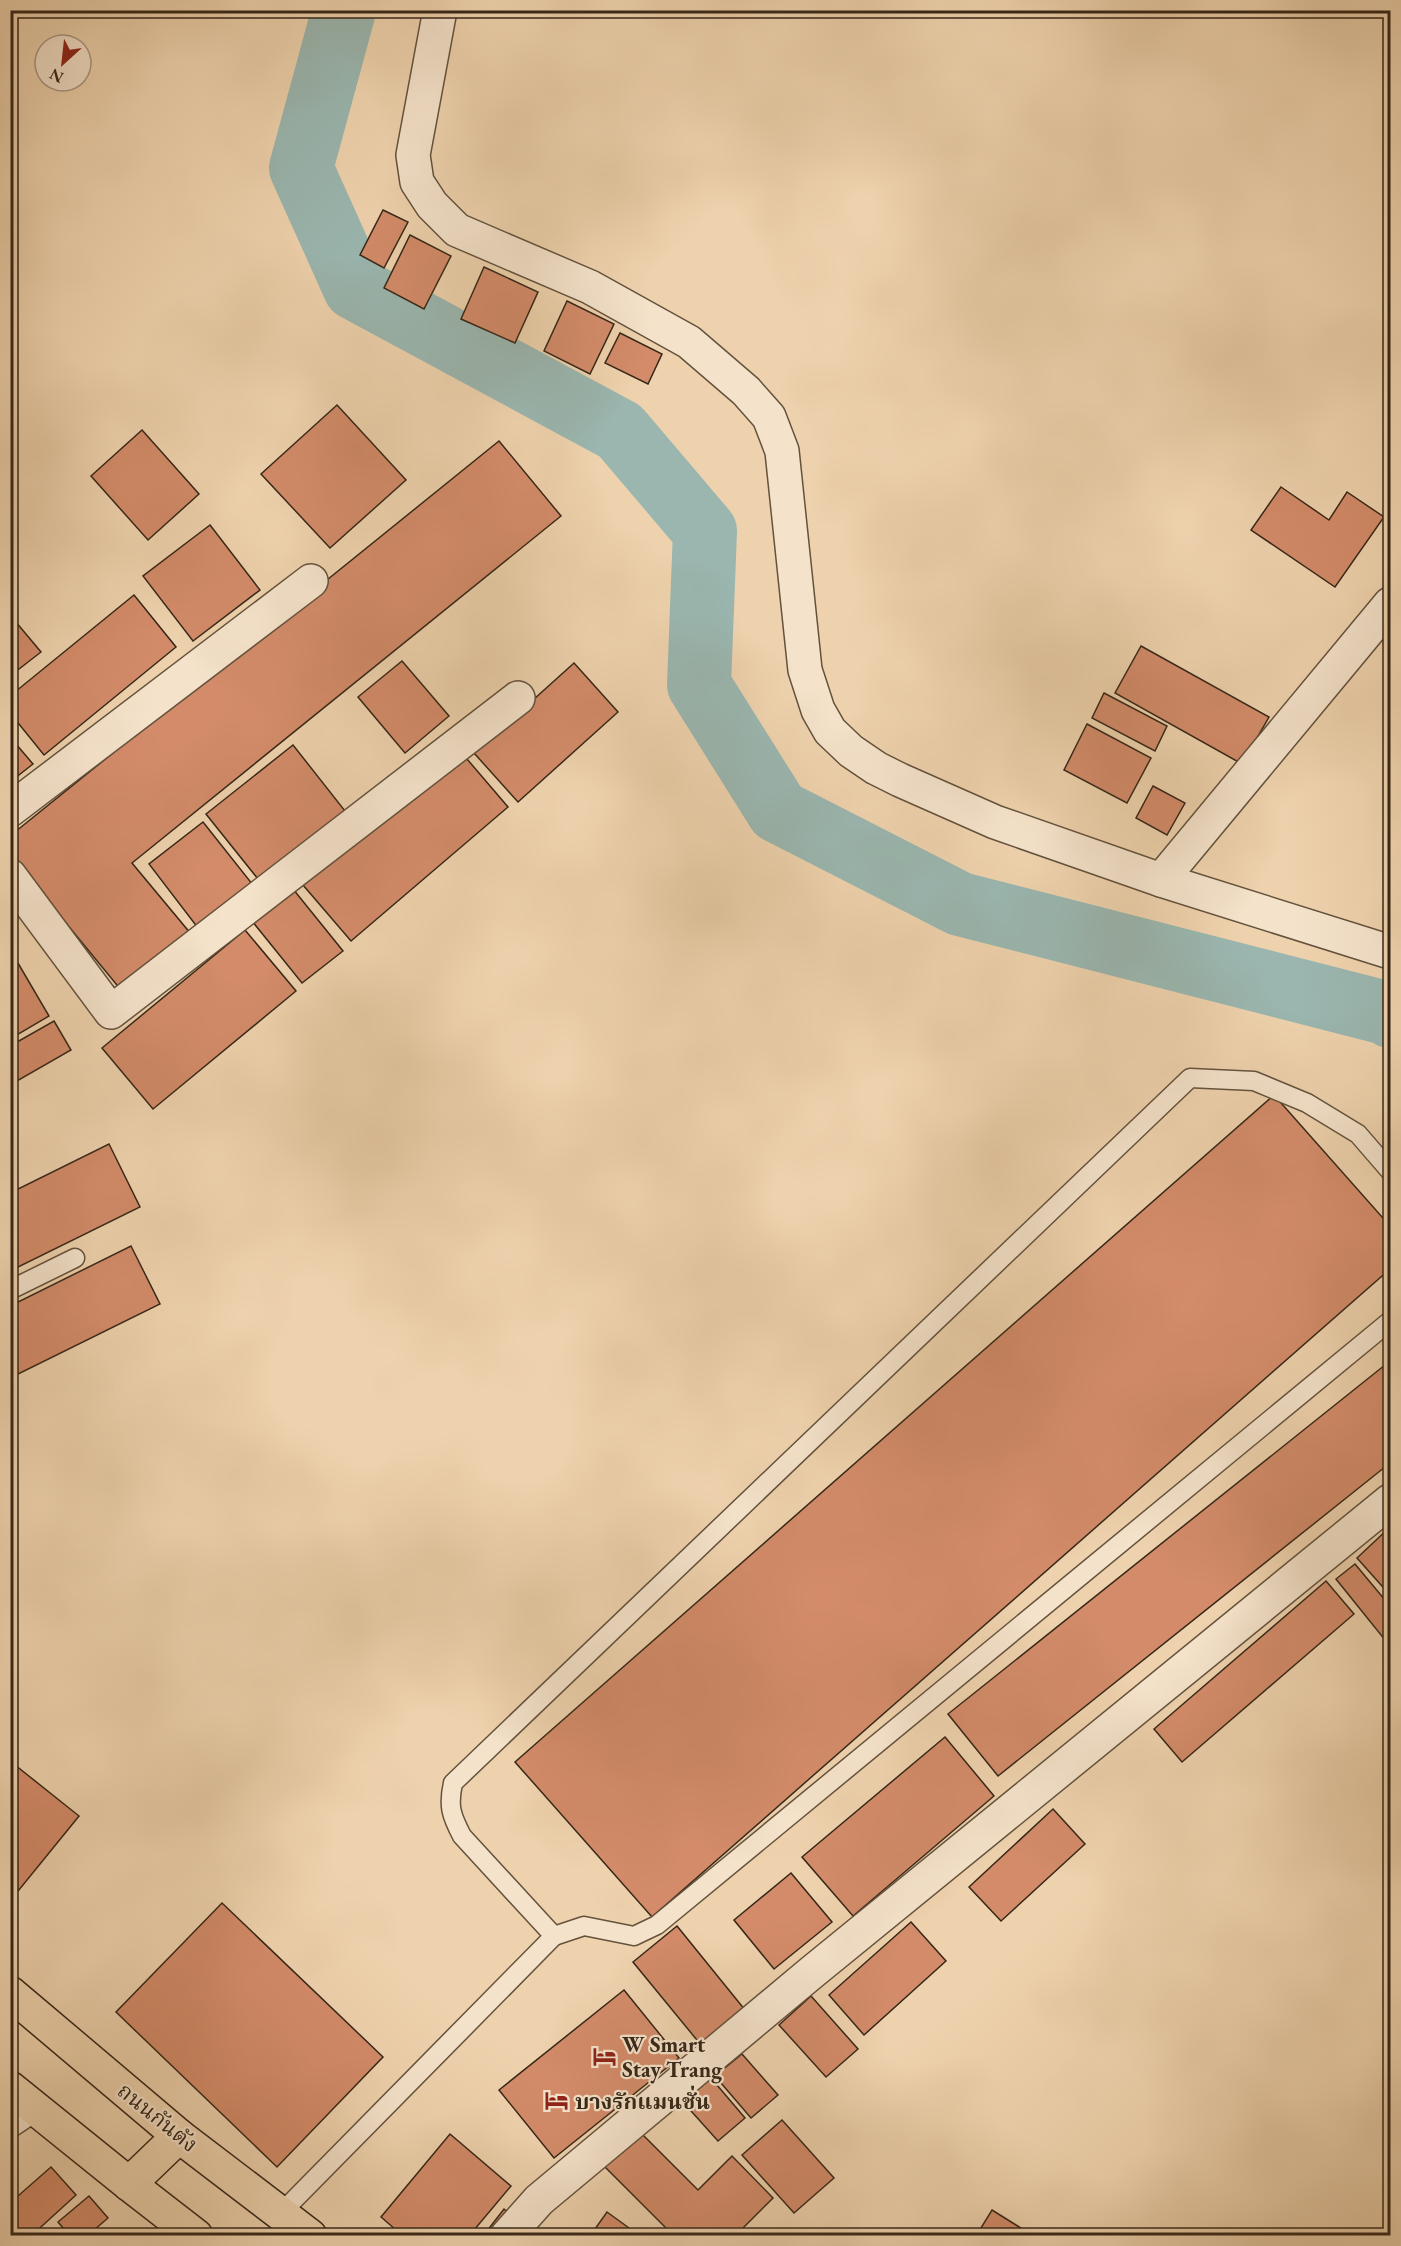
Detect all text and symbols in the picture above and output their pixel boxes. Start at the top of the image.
north arrow [33,33,93,93]
text: N [46,64,67,88]
place label: W Smart Stay Trang [622,2030,723,2084]
hotel icon: W Smart Stay Trang [591,2044,617,2070]
street label: ถนนกันตัง [111,2076,204,2159]
place label: บางรักแมนชั่น [575,2085,710,2116]
hotel icon: บางรักแมนชั่น [544,2088,570,2114]

